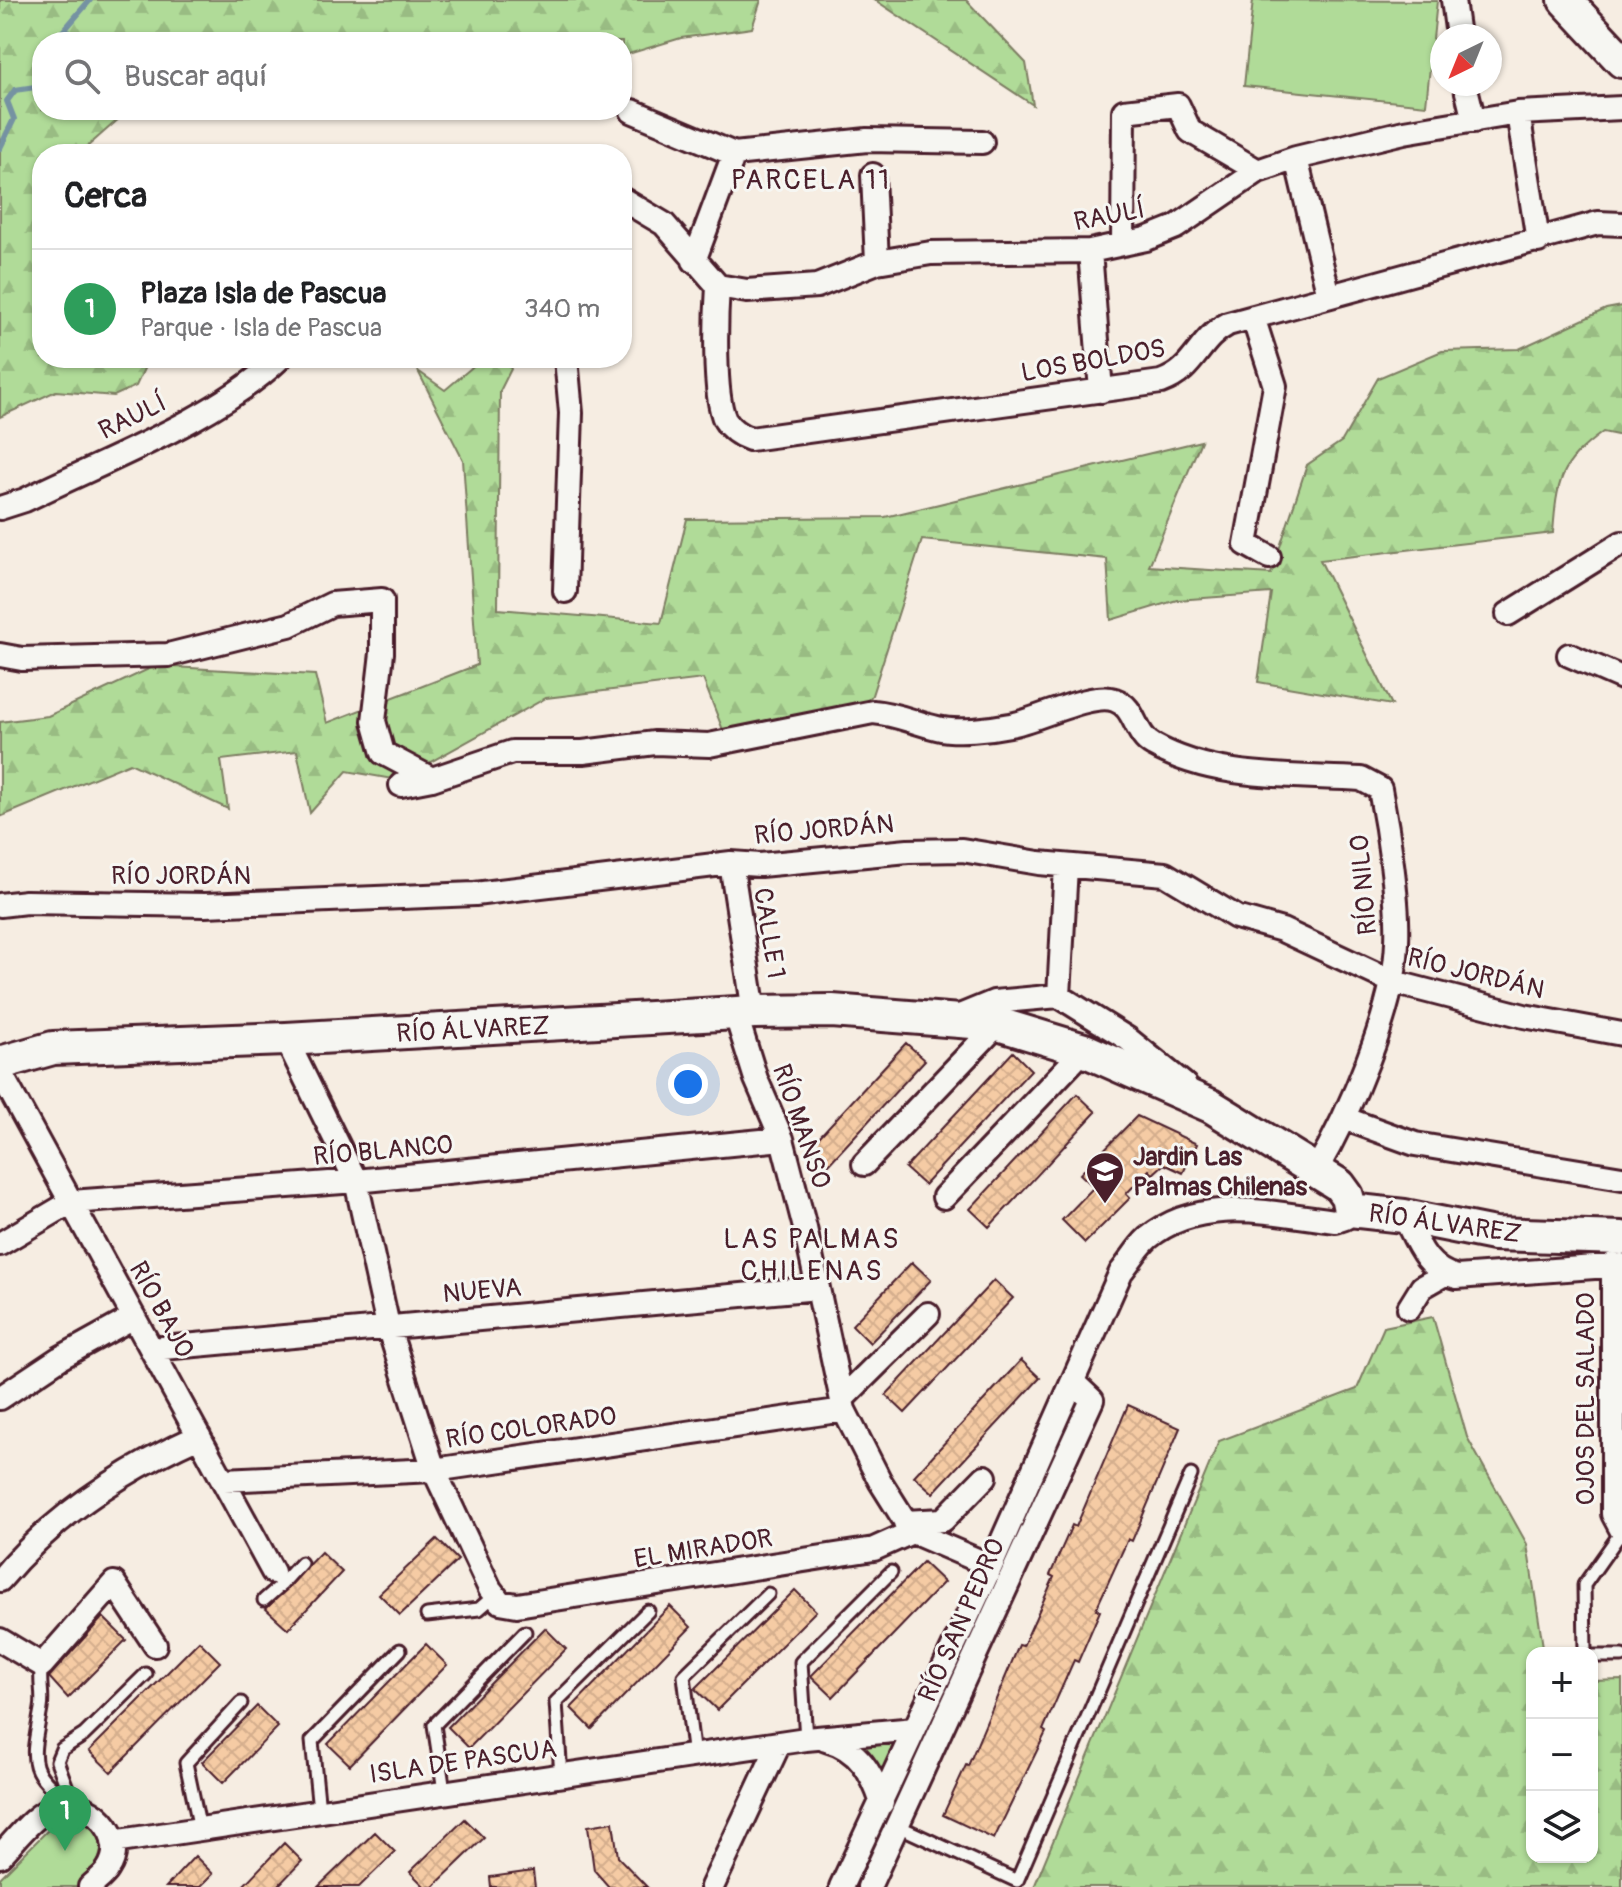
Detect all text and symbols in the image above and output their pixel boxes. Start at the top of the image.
north arrow [1430,24,1502,96]
search box [32,32,632,120]
icon: search [60,54,104,98]
text: Buscar aquí [124,58,267,95]
district label: PARCELA 11 [731,163,891,198]
text: Cerca [64,175,147,218]
street label: RAULÍ [1071,193,1148,238]
text: Plaza Isla de Pascua [140,275,387,312]
text: 1 [85,293,95,325]
text: 340 m [524,293,600,325]
text: Parque · Isla de Pascua [140,312,382,344]
street label: LOS BOLDOS [1019,333,1168,389]
street label: RAULÍ [93,387,172,447]
street label: RÍO JORDÁN [753,808,895,852]
street label: RÍO NILO [1344,833,1384,936]
street label: RÍO JORDÁN [111,860,251,892]
street label: CALLE 1 [746,885,792,981]
street label: RÍO JORDÁN [1404,942,1548,1006]
street label: RÍO ÁLVAREZ [396,1010,551,1050]
street label: RÍO MANSO [765,1060,837,1193]
your location [668,1064,708,1104]
street label: RÍO BLANCO [312,1129,454,1173]
place label: Jardin Las Palmas Chilenas [1133,1141,1307,1203]
school or university icon: Jardin Las Palmas Chilenas [1084,1150,1126,1205]
street label: RÍO ÁLVAREZ [1367,1197,1523,1251]
district label: LAS PALMAS CHILENAS [723,1222,901,1289]
street label: RÍO BAJO [122,1256,201,1363]
street label: NUEVA [441,1272,523,1310]
street label: OJOS DEL SALADO [1570,1293,1602,1505]
street label: RÍO COLORADO [444,1400,619,1456]
street label: EL MIRADOR [632,1522,775,1576]
street label: RÍO SAN PEDRO [912,1534,1012,1707]
map controls [1526,1647,1598,1863]
button: + [1526,1647,1598,1719]
button: − [1526,1719,1598,1791]
street label: ISLA DE PASCUA [367,1733,559,1791]
pin: 1 [39,1785,91,1851]
button: layers [1526,1791,1598,1863]

